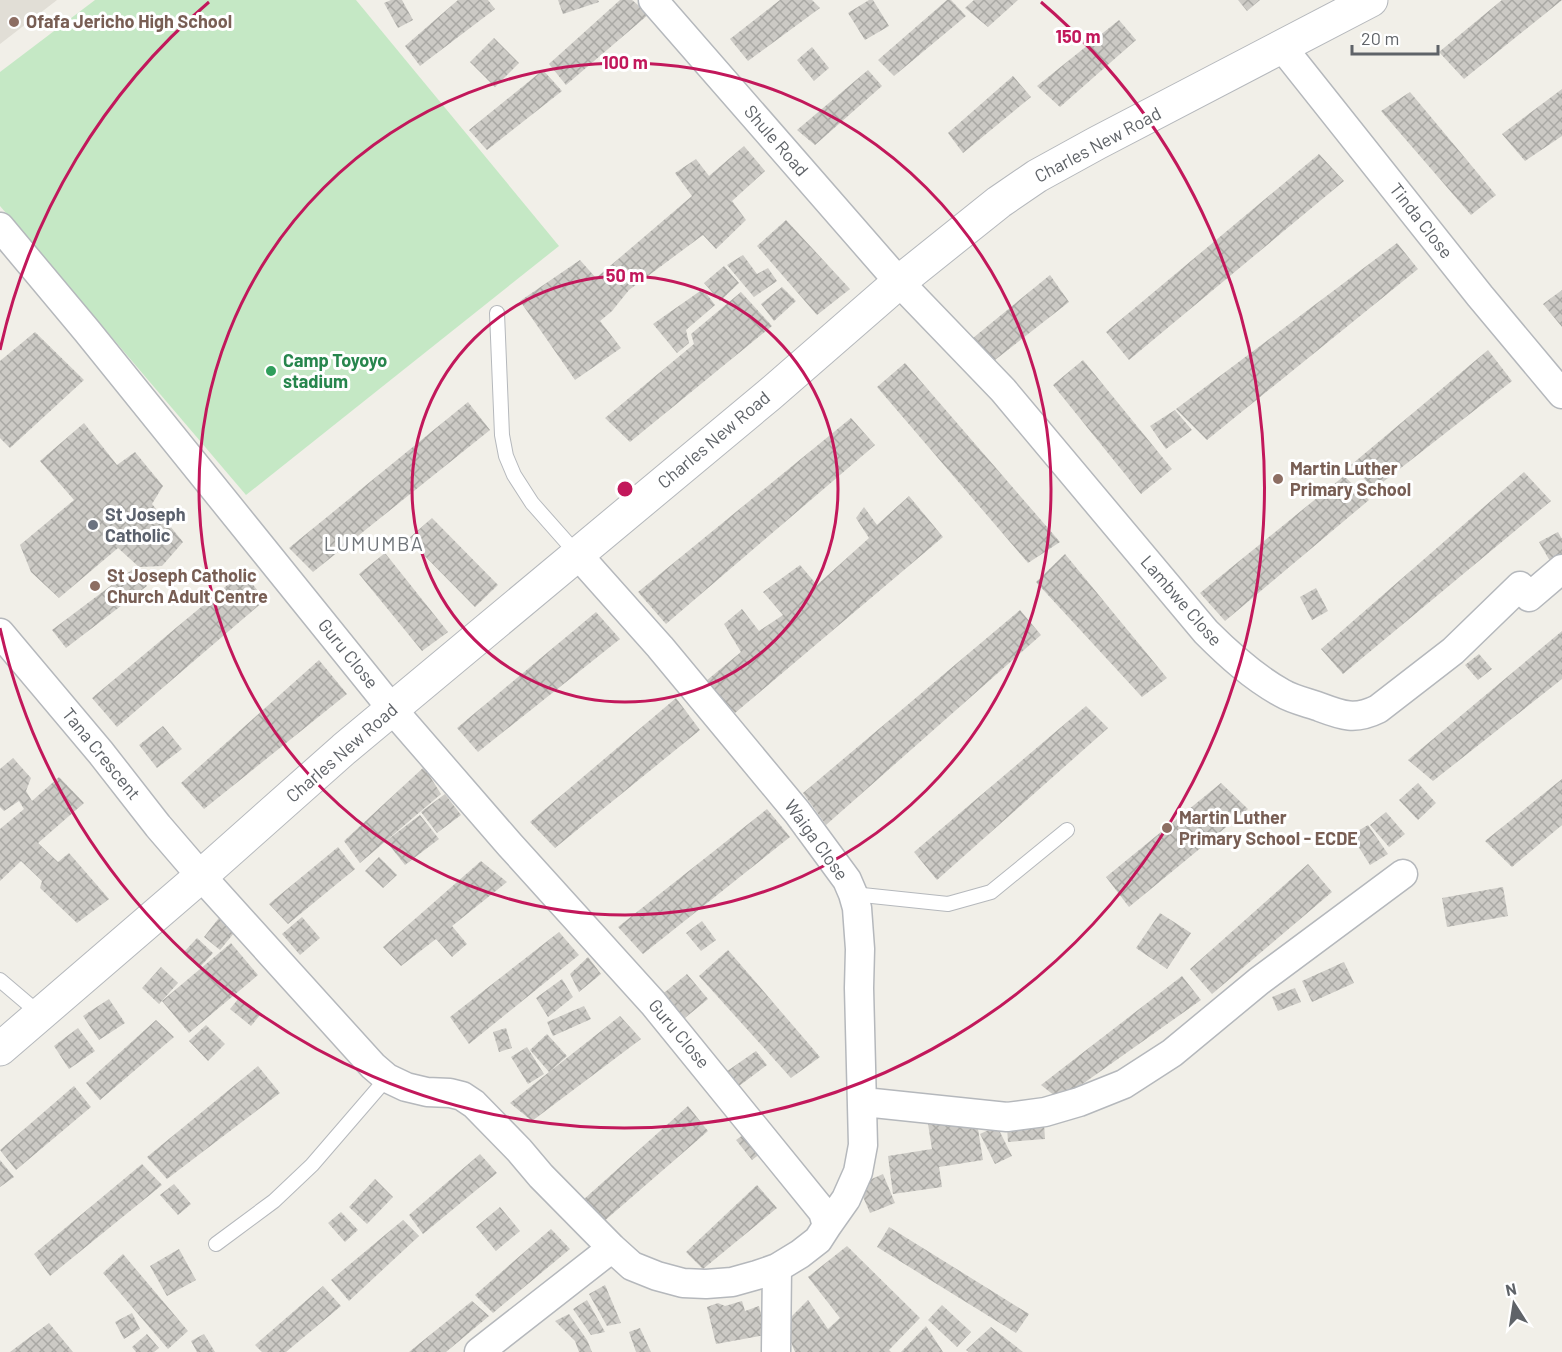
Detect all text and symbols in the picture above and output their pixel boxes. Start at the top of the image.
place label: Ofafa Jericho High School [26,10,232,32]
marker: Ofafa Jericho High School [7,15,21,29]
scale bar [1352,18,1438,56]
text: 150 m [1056,25,1100,47]
text: 20 m [1361,27,1399,49]
text: 100 m [602,51,648,73]
street label: Shule Road [740,100,814,180]
street label: Charles New Road [1031,102,1165,187]
street label: Tinda Close [1385,178,1458,263]
text: 50 m [606,264,644,286]
place label: Camp Toyoyo stadium [283,349,387,392]
marker: Camp Toyoyo stadium [264,364,278,378]
street label: Charles New Road [653,386,774,493]
place label: Martin Luther Primary School [1290,457,1411,500]
marker: Martin Luther Primary School [1271,472,1285,486]
centre of rings [615,479,635,499]
place label: St Joseph Catholic [105,503,186,546]
marker: St Joseph Catholic [86,518,100,532]
district label: LUMUMBA [324,531,424,555]
street label: Lambwe Close [1136,551,1227,650]
place label: St Joseph Catholic Church Adult Centre [107,564,268,607]
marker: St Joseph Catholic Church Adult Centre [88,579,102,593]
street label: Guru Close [314,614,384,693]
street label: Charles New Road [281,698,401,807]
street label: Tana Crescent [58,703,146,804]
street label: Waiga Close [780,795,853,884]
place label: Martin Luther Primary School - ECDE [1179,806,1358,849]
marker: Martin Luther Primary School - ECDE [1160,821,1174,835]
street label: Guru Close [644,994,715,1072]
north arrow [1484,1274,1544,1334]
text: N [1504,1278,1518,1299]

